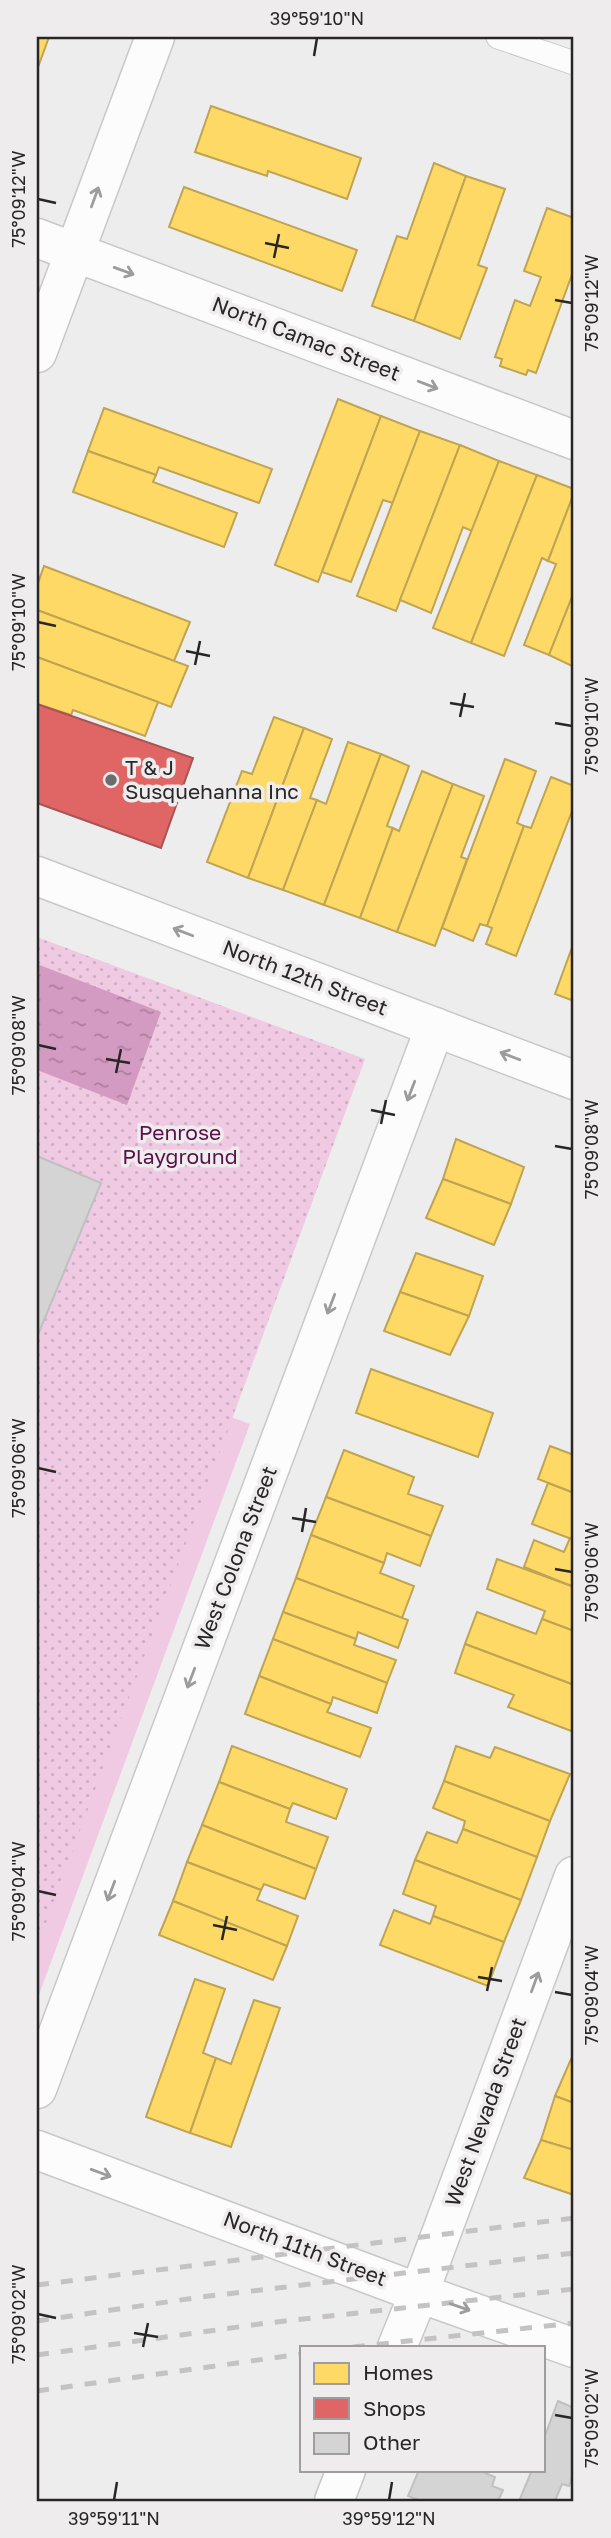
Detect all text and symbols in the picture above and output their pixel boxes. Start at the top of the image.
text: 39°59'10"N [270,7,364,29]
text: 75°09'12"W [7,151,29,247]
one-way arrow [90,187,102,209]
text: 75°09'12"W [580,255,602,351]
one-way arrow [112,265,134,278]
street label: North Camac Street [209,290,404,386]
one-way arrow [417,380,439,393]
text: 75°09'10"W [7,573,29,671]
text: 75°09'10"W [580,677,602,775]
place label: T & J Susquehanna Inc [125,754,299,804]
marker: T & J Susquehanna Inc [103,772,119,788]
one-way arrow [173,924,195,937]
street label: North 12th Street [219,934,392,1021]
text: 75°09'08"W [7,995,29,1095]
one-way arrow [500,1049,522,1061]
one-way arrow [403,1080,416,1102]
text: 75°09'08"W [580,1099,602,1199]
park label: Penrose Playground [122,1119,238,1169]
one-way arrow [324,1293,336,1315]
text: 75°09'06"W [7,1418,29,1518]
street label: West Colona Street [188,1462,282,1653]
text: 75°09'06"W [580,1522,602,1622]
one-way arrow [184,1667,196,1689]
text: 75°09'04"W [7,1841,29,1941]
one-way arrow [104,1880,116,1902]
text: 75°09'04"W [580,1945,602,2045]
one-way arrow [530,1971,542,1993]
street label: West Nevada Street [439,2014,531,2210]
one-way arrow [89,2168,111,2180]
street label: North 11th Street [220,2205,391,2291]
text: 75°09'02"W [7,2264,29,2364]
one-way arrow [449,2301,471,2314]
legend [300,2346,544,2472]
text: Homes [363,2359,433,2385]
text: 75°09'02"W [580,2368,602,2468]
text: Shops [363,2395,426,2421]
text: Other [363,2429,420,2455]
text: 39°59'11"N [68,2507,160,2529]
text: 39°59'12"N [342,2507,436,2529]

